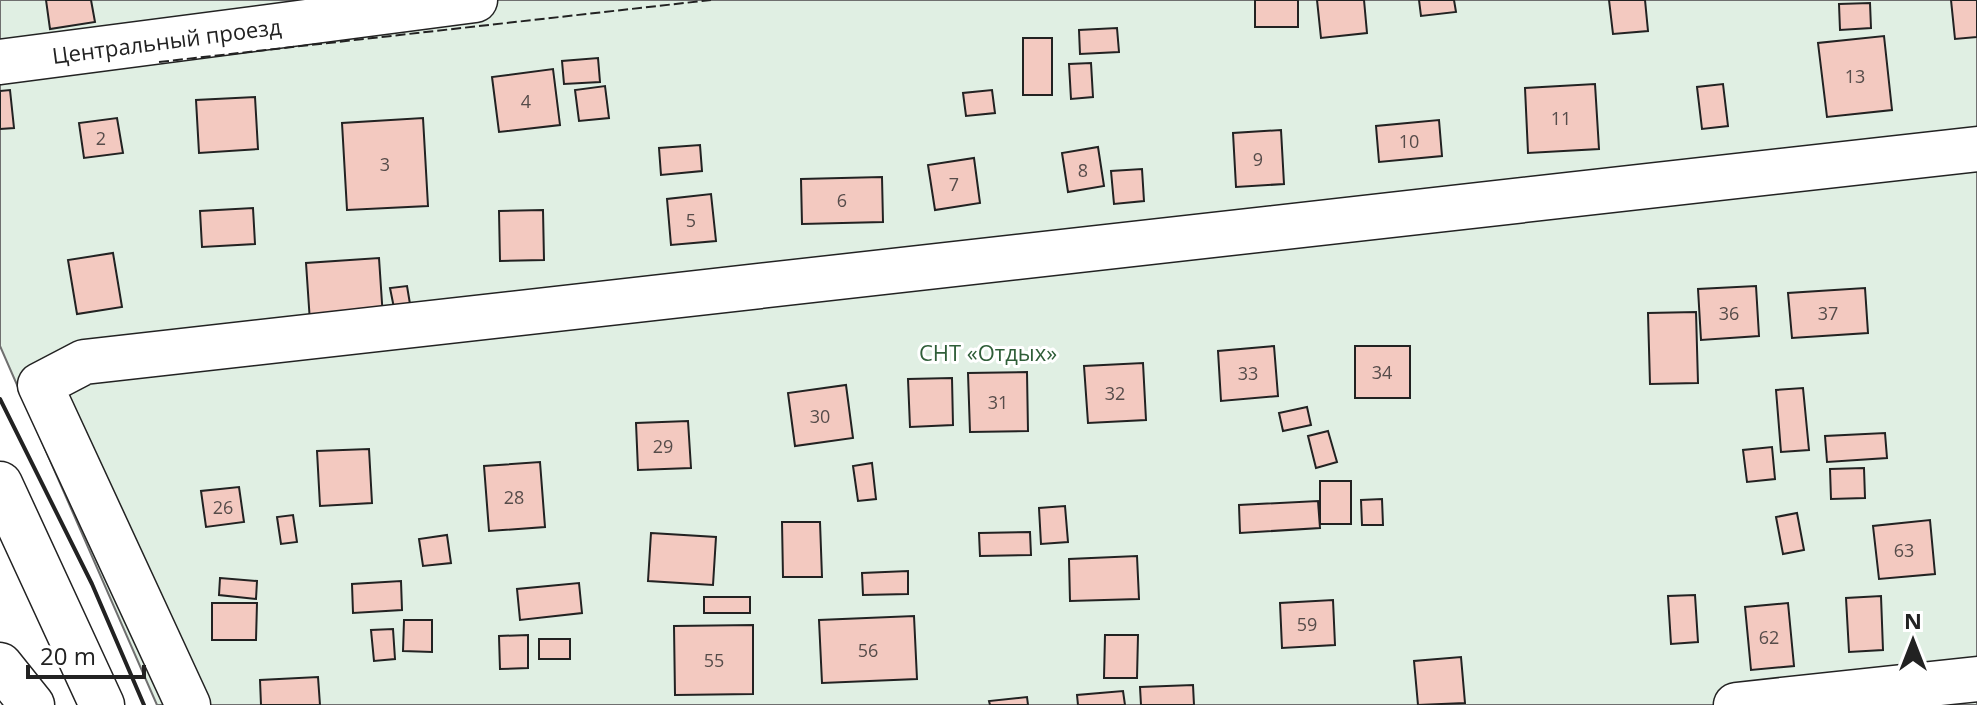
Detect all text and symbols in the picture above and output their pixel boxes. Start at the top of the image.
street label: Центральный проезд [50,10,283,70]
house number: 13 [1845,64,1865,88]
house number: 4 [521,89,531,113]
house number: 11 [1551,106,1571,130]
house number: 2 [96,126,106,150]
house number: 10 [1399,129,1419,153]
house number: 9 [1253,147,1263,171]
house number: 3 [380,152,390,176]
house number: 8 [1078,158,1088,182]
house number: 7 [949,172,959,196]
house number: 6 [837,188,847,212]
house number: 5 [686,208,696,232]
house number: 36 [1719,301,1739,325]
house number: 37 [1818,301,1838,325]
park label: СНТ «Отдых» [919,337,1057,367]
house number: 34 [1372,360,1392,384]
house number: 33 [1238,361,1258,385]
house number: 32 [1105,381,1125,405]
house number: 31 [988,390,1008,414]
house number: 30 [810,404,830,428]
house number: 29 [653,434,673,458]
house number: 28 [504,485,524,509]
house number: 26 [213,495,233,519]
house number: 63 [1894,538,1914,562]
north arrow [1873,601,1953,681]
text: N [1904,605,1922,635]
house number: 59 [1297,612,1317,636]
house number: 62 [1759,625,1779,649]
scale bar [28,629,144,679]
house number: 56 [858,638,878,662]
text: 20 m [40,639,96,672]
house number: 55 [704,648,724,672]

